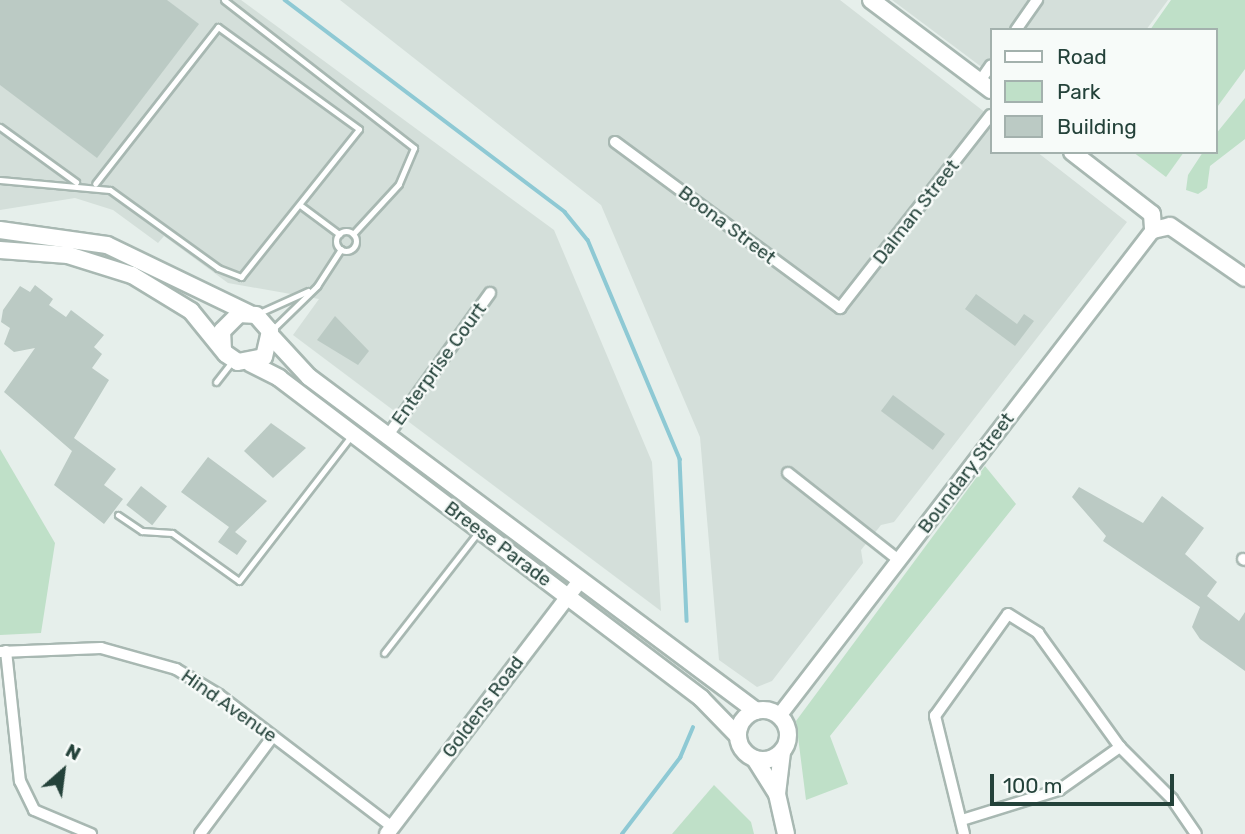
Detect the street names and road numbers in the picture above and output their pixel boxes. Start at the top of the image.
street label: Dalman Street [868,155,964,269]
street label: Boona Street [674,181,780,269]
street label: Enterprise Court [387,298,491,430]
street label: Boundary Street [913,408,1019,538]
street label: Breese Parade [440,496,556,592]
street label: Goldens Road [437,652,529,762]
street label: Hind Avenue [177,664,281,748]

